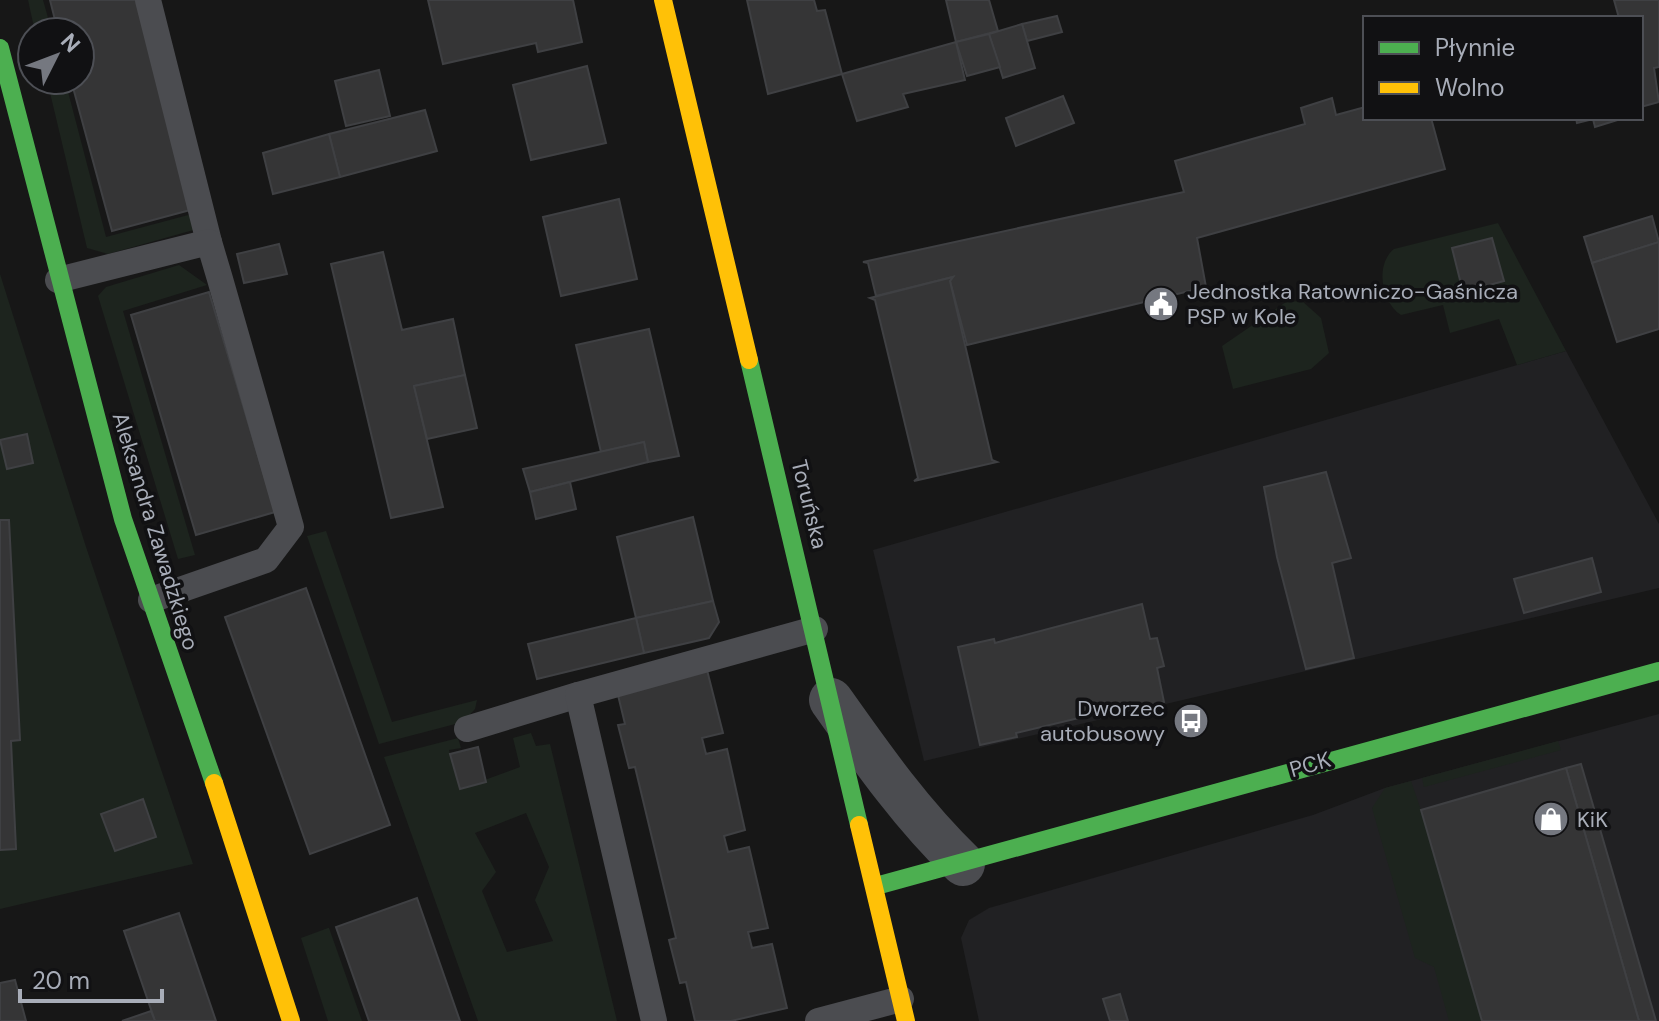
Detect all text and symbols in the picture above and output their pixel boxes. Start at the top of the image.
north arrow [16,16,96,96]
legend [1363,16,1643,120]
text: N [54,27,87,59]
text: Płynnie [1435,32,1515,63]
text: Wolno [1435,72,1505,103]
place label: Jednostka Ratowniczo-Gaśnicza PSP w Kole [1187,277,1518,331]
public building icon: Jednostka Ratowniczo-Gaśnicza PSP w Kole [1142,285,1180,323]
street label: Aleksandra Zawadzkiego [105,409,206,654]
street label: Toruńska [784,457,835,552]
place label: Dworzec autobusowy [1040,694,1165,748]
bus stop icon: Dworzec autobusowy [1172,702,1210,740]
street label: PCK [1286,745,1334,784]
shop icon: KiK [1532,800,1570,838]
place label: KiK [1577,805,1608,834]
scale bar [20,953,162,1003]
text: 20 m [32,965,90,996]

